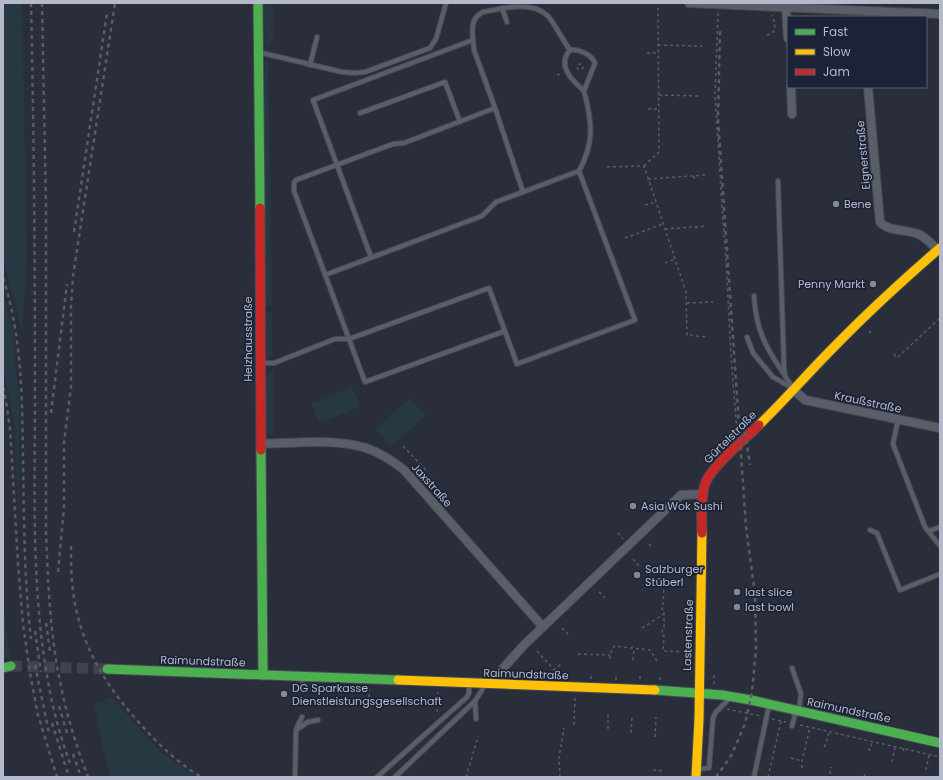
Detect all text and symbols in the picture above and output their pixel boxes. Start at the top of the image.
legend [787,16,927,88]
text: Fast [823,23,848,40]
text: Slow [823,43,851,60]
text: Jam [823,63,850,80]
street label: Eignerstraße [852,120,874,190]
place label: Bene [844,196,872,212]
marker: Bene [831,199,841,209]
place label: Penny Markt [798,276,865,292]
marker: Penny Markt [868,279,878,289]
street label: Heizhausstraße [240,296,256,382]
street label: Kraußstraße [833,387,903,417]
street label: Gürtelstraße [700,407,760,467]
street label: Jaxstraße [408,460,456,511]
place label: Asia Wok Sushi [641,498,723,514]
marker: Asia Wok Sushi [628,501,638,511]
place label: Salzburger Stüberl [645,561,704,590]
marker: Salzburger Stüberl [632,570,642,580]
place label: last slice [745,584,793,600]
marker: last slice [732,587,742,597]
street label: Lastenstraße [679,599,697,671]
place label: last bowl [745,599,794,615]
marker: last bowl [732,602,742,612]
street label: Raimundstraße [160,652,246,670]
street label: Raimundstraße [483,665,569,683]
place label: DG Sparkasse Dienstleistungsgesellschaft [292,680,442,709]
marker: DG Sparkasse Dienstleistungsgesellschaft [279,689,289,699]
street label: Raimundstraße [806,693,893,727]

